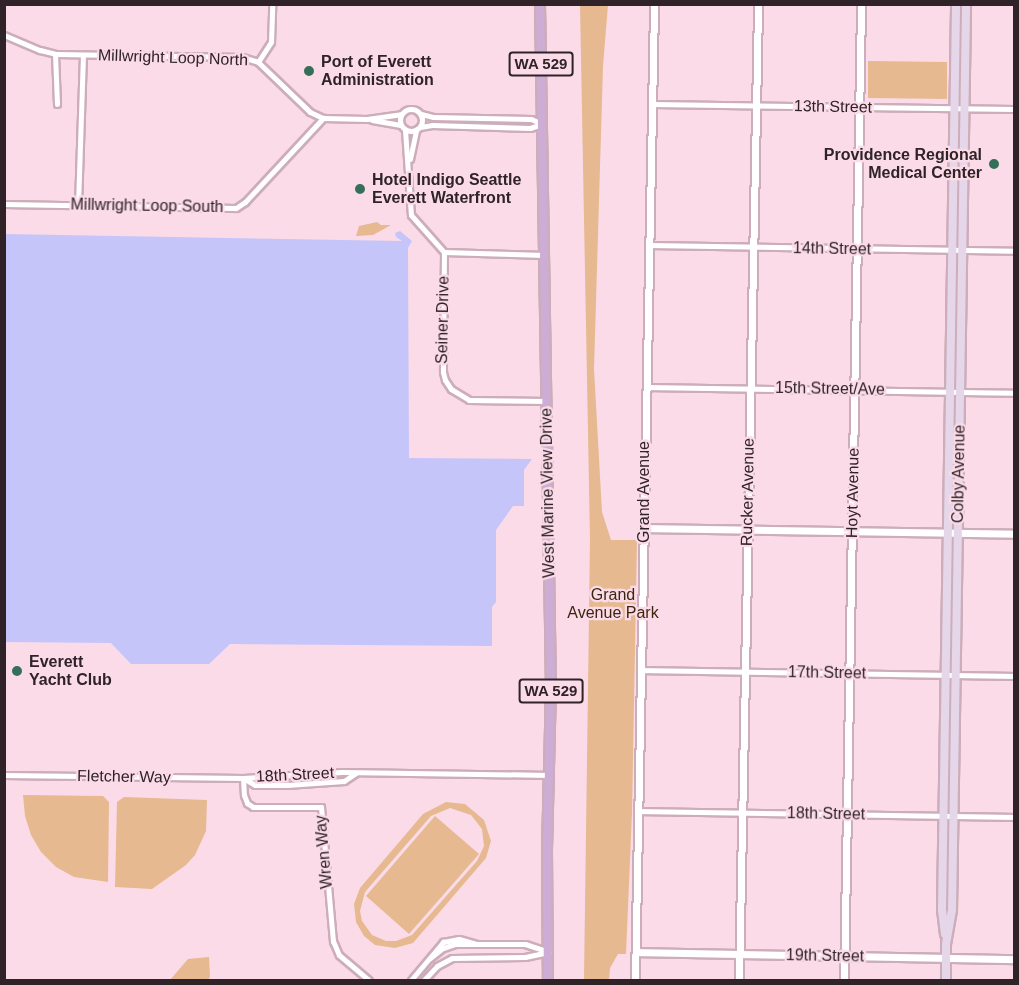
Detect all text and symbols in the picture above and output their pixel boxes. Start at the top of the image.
street label: Millwright Loop North [98,46,248,70]
place label: Port of Everett Administration [321,52,434,90]
road number: WA 529 [508,52,574,76]
marker: Port of Everett Administration [302,64,316,78]
street label: 13th Street [794,97,872,117]
place label: Providence Regional Medical Center [824,145,982,183]
marker: Providence Regional Medical Center [987,157,1001,171]
place label: Hotel Indigo Seattle Everett Waterfront [372,170,521,208]
marker: Hotel Indigo Seattle Everett Waterfront [353,182,367,196]
street label: Millwright Loop South [70,195,224,217]
street label: 14th Street [793,239,871,259]
street label: Seiner Drive [433,276,453,364]
street label: 15th Street/Ave [775,378,885,400]
street label: West Marine View Drive [537,408,559,578]
street label: Colby Avenue [949,424,969,524]
street label: Rucker Avenue [737,437,759,547]
street label: Grand Avenue [634,441,654,543]
street label: Hoyt Avenue [843,447,863,539]
park label: Grand Avenue Park [567,585,659,623]
place label: Everett Yacht Club [29,652,112,690]
street label: 17th Street [788,663,866,683]
marker: Everett Yacht Club [10,664,24,678]
road number: WA 529 [518,679,584,703]
street label: 18th Street [255,763,335,787]
street label: Fletcher Way [77,767,171,787]
street label: 18th Street [787,804,865,824]
street label: Wren Way [311,814,337,890]
street label: 19th Street [786,946,864,966]

